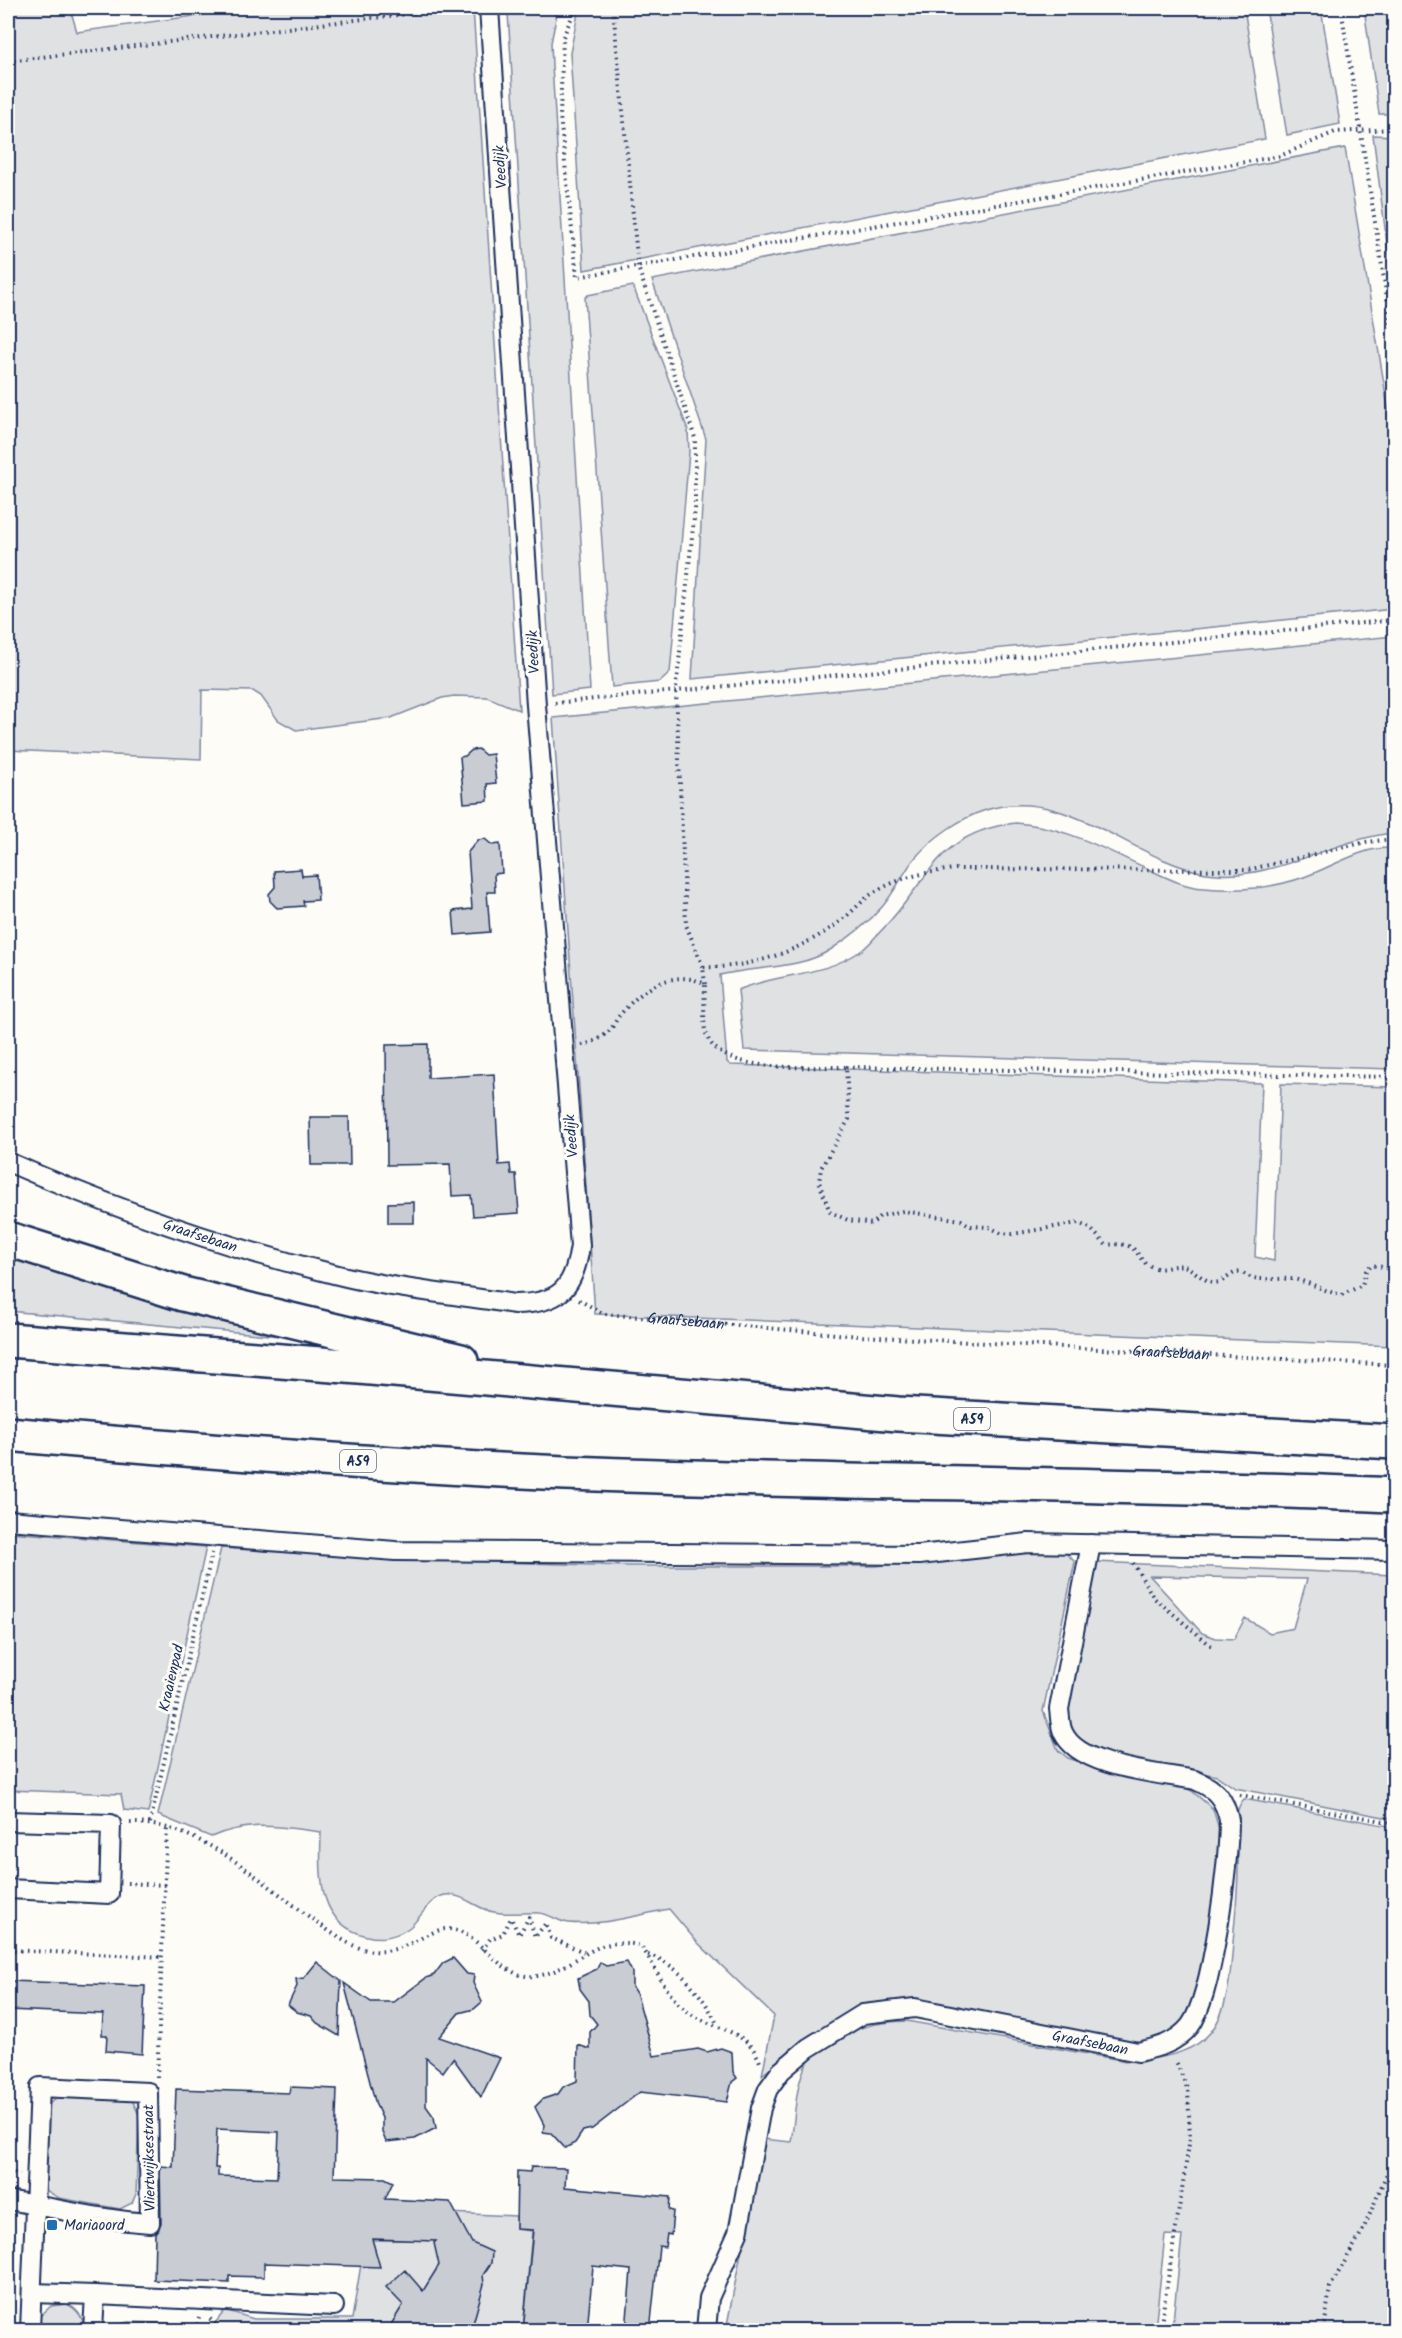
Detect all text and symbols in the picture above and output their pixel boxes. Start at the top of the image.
street label: Veedijk [487,143,514,189]
street label: Veedijk [521,629,547,674]
street label: Veedijk [558,1112,586,1159]
street label: Graafsebaan [159,1213,240,1260]
street label: Graafsebaan [647,1307,725,1337]
street label: Graafsebaan [1132,1340,1210,1368]
road number: A59 [954,1408,990,1430]
road number: A59 [340,1450,376,1472]
street label: Kraaienpad [153,1642,191,1714]
street label: Graafsebaan [1050,2024,1130,2063]
street label: Vliertwijksestraat [137,2104,163,2212]
place label: Mariaoord [64,2214,125,2238]
marker: Mariaoord [45,2218,59,2232]

